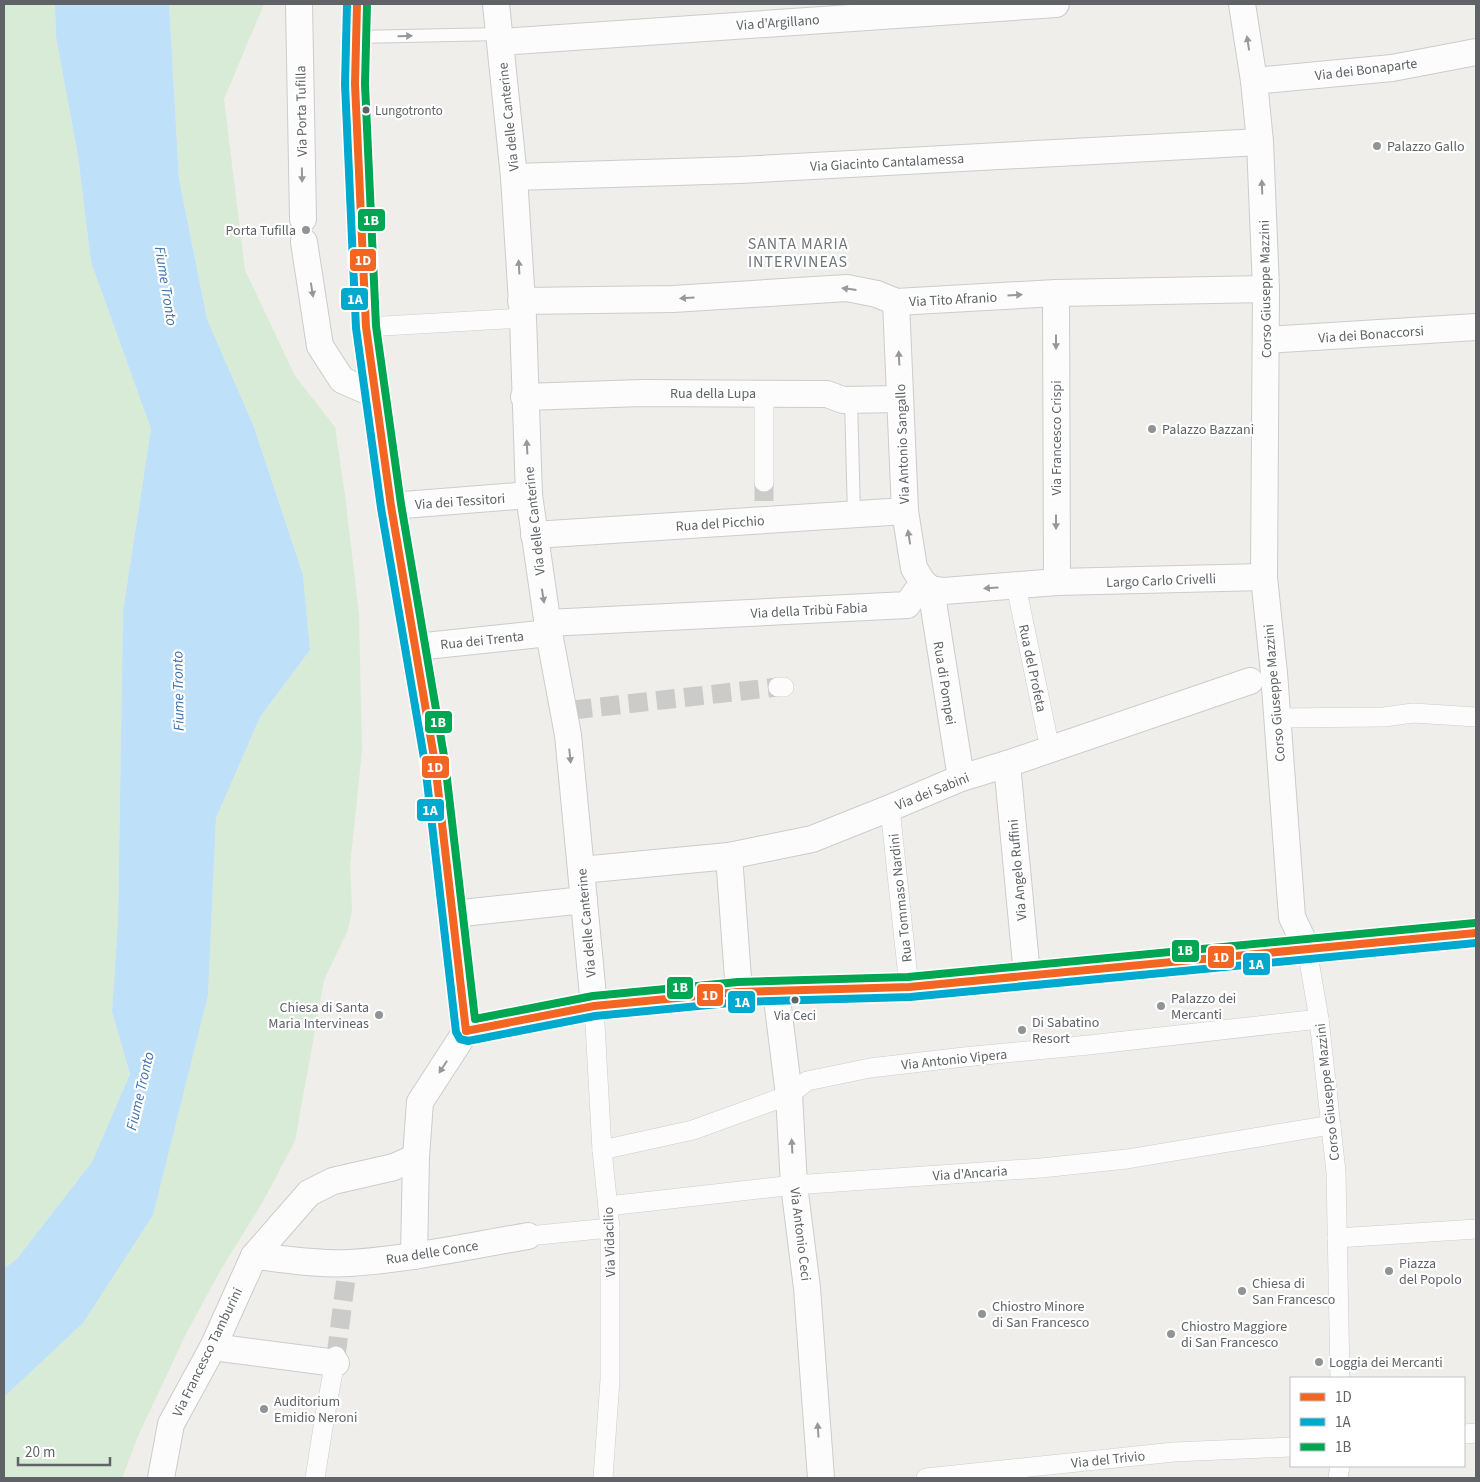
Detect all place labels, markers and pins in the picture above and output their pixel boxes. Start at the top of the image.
place label: Lungotronto [375,102,443,120]
marker: Lungotronto [361,105,371,115]
place label: Palazzo Gallo [1387,137,1465,157]
marker: Palazzo Gallo [1371,140,1383,152]
place label: Porta Tufilla [225,221,296,241]
marker: Porta Tufilla [300,224,312,236]
place label: Palazzo Bazzani [1162,420,1254,440]
marker: Palazzo Bazzani [1146,423,1158,435]
place label: Palazzo dei Mercanti [1171,989,1236,1025]
marker: Via Ceci [790,995,800,1005]
place label: Chiesa di Santa Maria Intervineas [268,998,369,1034]
marker: Palazzo dei Mercanti [1155,1000,1167,1012]
place label: Via Ceci [774,1007,816,1025]
marker: Chiesa di Santa Maria Intervineas [373,1009,385,1021]
place label: Di Sabatino Resort [1032,1013,1099,1049]
marker: Di Sabatino Resort [1016,1024,1028,1036]
place label: Piazza del Popolo [1399,1254,1462,1290]
marker: Piazza del Popolo [1383,1265,1395,1277]
place label: Chiesa di San Francesco [1252,1274,1335,1310]
marker: Chiesa di San Francesco [1236,1285,1248,1297]
place label: Chiostro Minore di San Francesco [992,1297,1089,1333]
marker: Chiostro Minore di San Francesco [976,1308,988,1320]
place label: Chiostro Maggiore di San Francesco [1181,1317,1287,1353]
marker: Chiostro Maggiore di San Francesco [1165,1328,1177,1340]
place label: Loggia dei Mercanti [1329,1353,1443,1373]
marker: Loggia dei Mercanti [1313,1356,1325,1368]
place label: Auditorium Emidio Neroni [274,1392,357,1428]
marker: Auditorium Emidio Neroni [258,1403,270,1415]

